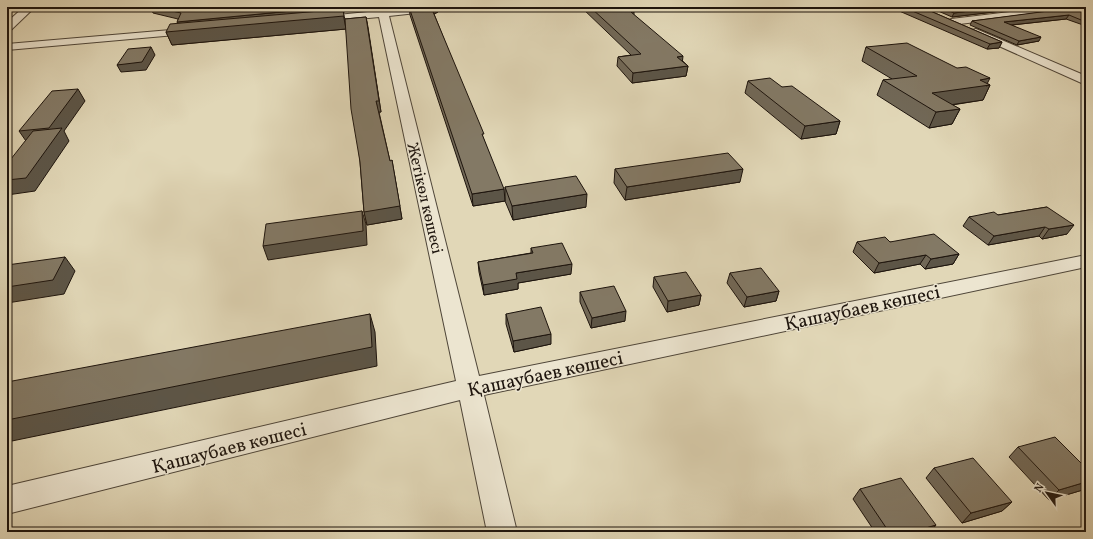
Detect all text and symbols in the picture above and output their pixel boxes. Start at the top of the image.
street label: Жетікөл көшесі [401,141,448,256]
street label: Қашаубаев көшесі [782,280,943,338]
street label: Қашаубаев көшесі [465,346,626,404]
street label: Қашаубаев көшесі [149,417,310,481]
north arrow [1027,473,1067,513]
text: N [1031,481,1048,496]

